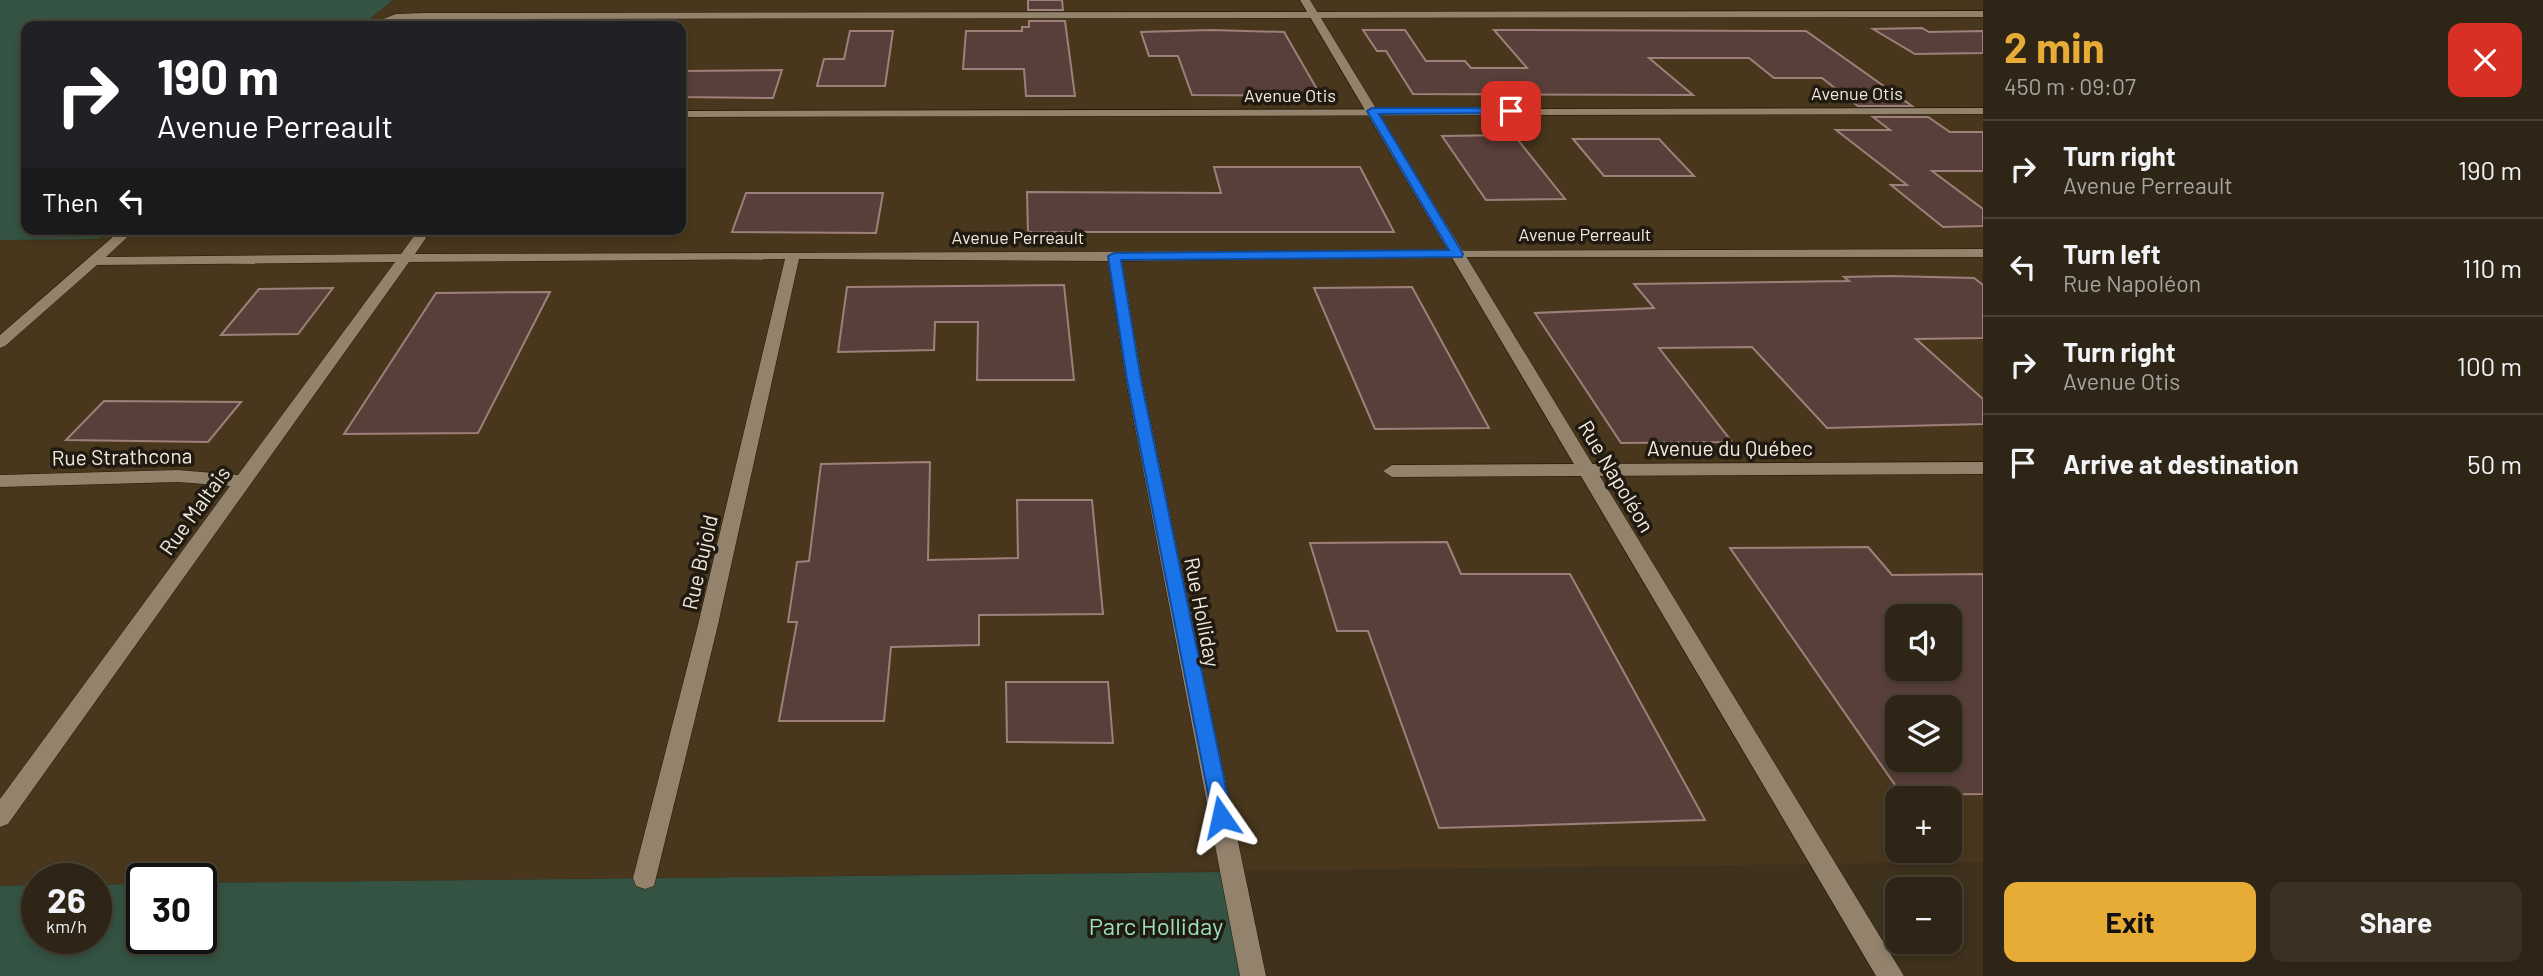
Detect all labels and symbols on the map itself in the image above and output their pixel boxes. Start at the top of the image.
pin [1481,81,1541,141]
street label: Avenue Otis [1811,82,1903,104]
street label: Avenue Otis [1244,84,1336,106]
street label: Avenue Perreault [1519,223,1651,245]
street label: Avenue Perreault [952,226,1084,248]
street label: Rue Napoléon [1574,416,1660,536]
street label: Avenue du Québec [1647,435,1813,460]
street label: Rue Strathcona [51,442,193,470]
street label: Rue Maltais [153,461,235,559]
street label: Rue Bujold [676,512,722,612]
street label: Rue Holliday [1180,555,1226,669]
position arrow [1184,780,1258,854]
speed limit sign: 30 [126,863,217,954]
park label: Parc Holliday [1089,911,1223,940]

